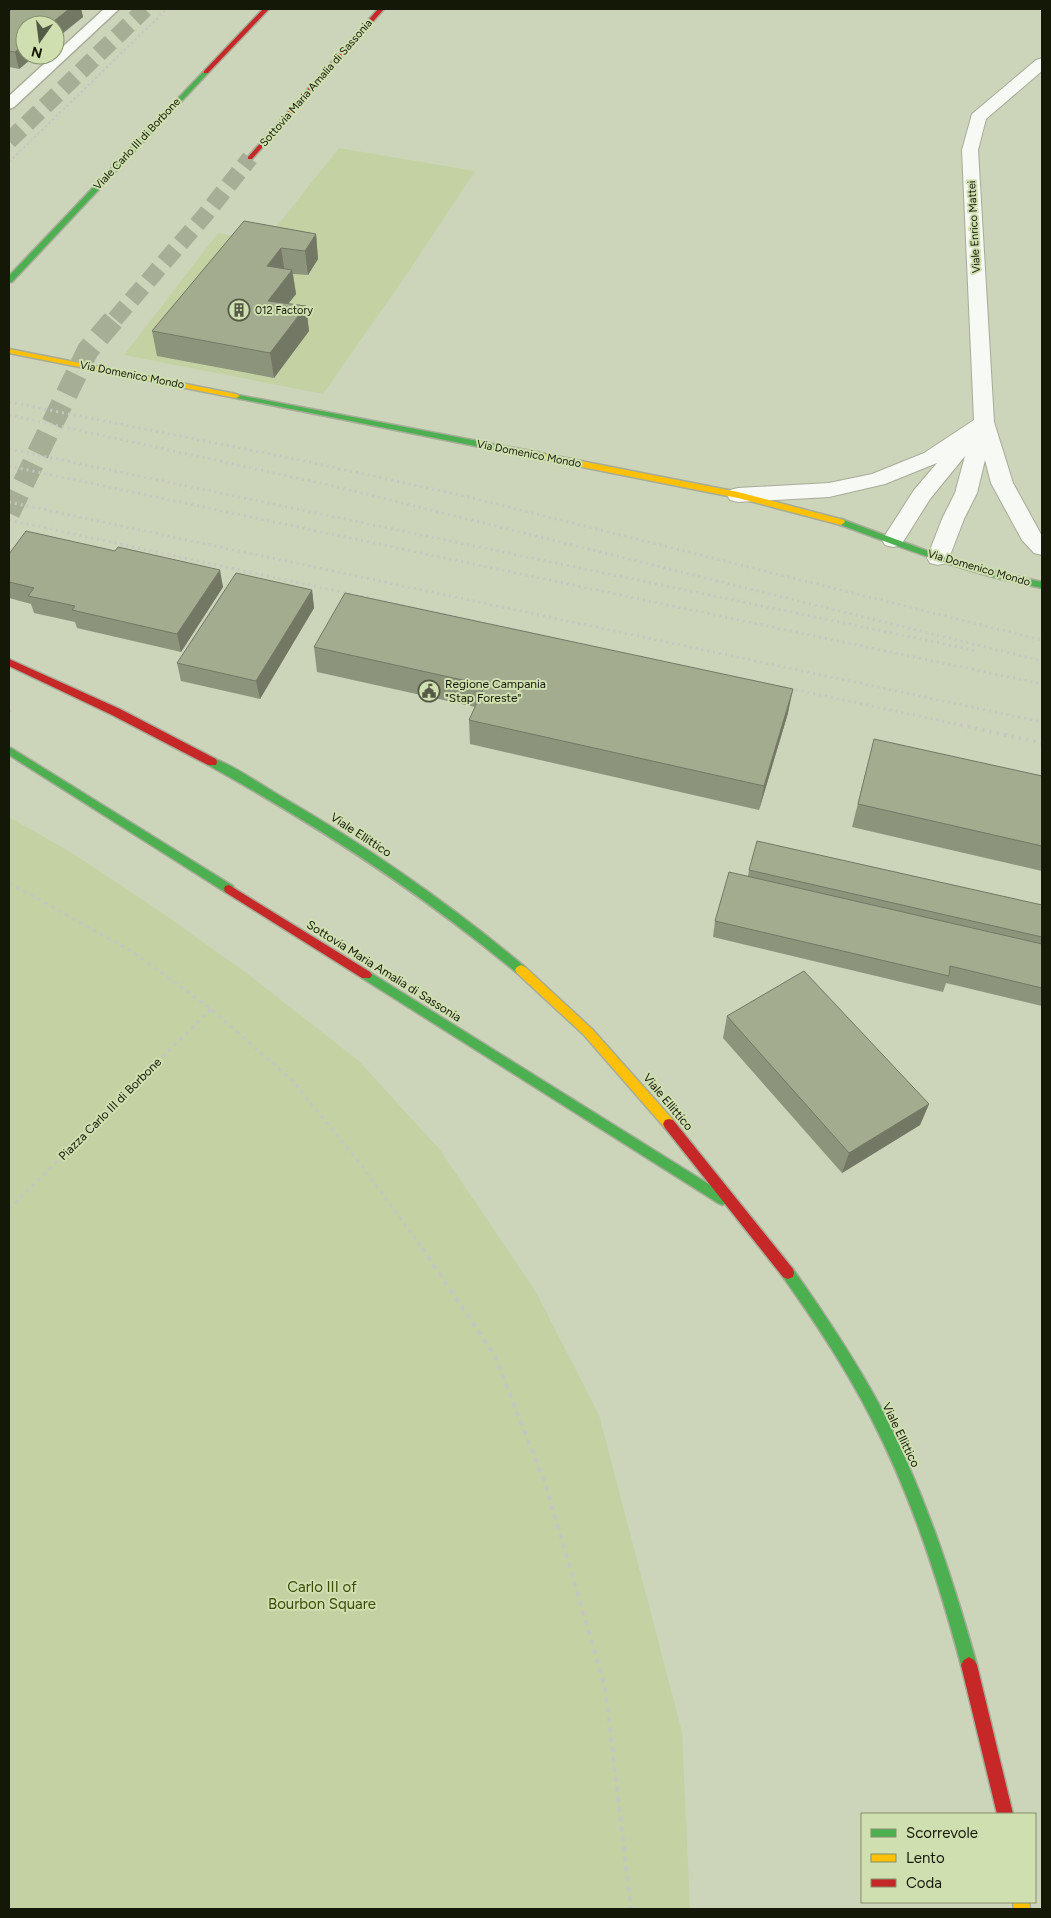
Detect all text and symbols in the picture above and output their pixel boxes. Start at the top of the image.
north arrow [15,15,65,65]
street label: Sottovia Maria Amalia di Sassonia [257,17,375,149]
text: N [30,43,44,62]
street label: Viale Carlo III di Borbone [91,95,183,193]
street label: Viale Enrico Mattei [965,180,983,274]
building icon: 012 Factory [227,298,251,322]
place label: 012 Factory [255,304,313,317]
street label: Via Domenico Mondo [79,358,185,392]
street label: Via Domenico Mondo [476,437,582,471]
street label: Via Domenico Mondo [926,547,1032,589]
place label: Regione Campania "Stap Foreste" [445,677,546,705]
public building icon: Regione Campania "Stap Foreste" [417,679,441,703]
street label: Viale Ellittico [328,810,394,860]
street label: Sottovia Maria Amalia di Sassonia [304,918,464,1024]
street label: Piazza Carlo III di Borbone [56,1055,164,1163]
street label: Viale Ellittico [640,1071,696,1133]
street label: Viale Ellittico [879,1401,923,1469]
park label: Carlo III of Bourbon Square [268,1578,376,1613]
legend [861,1813,1036,1903]
text: Scorrevole [906,1824,978,1842]
text: Lento [906,1849,945,1867]
text: Coda [906,1874,942,1892]

